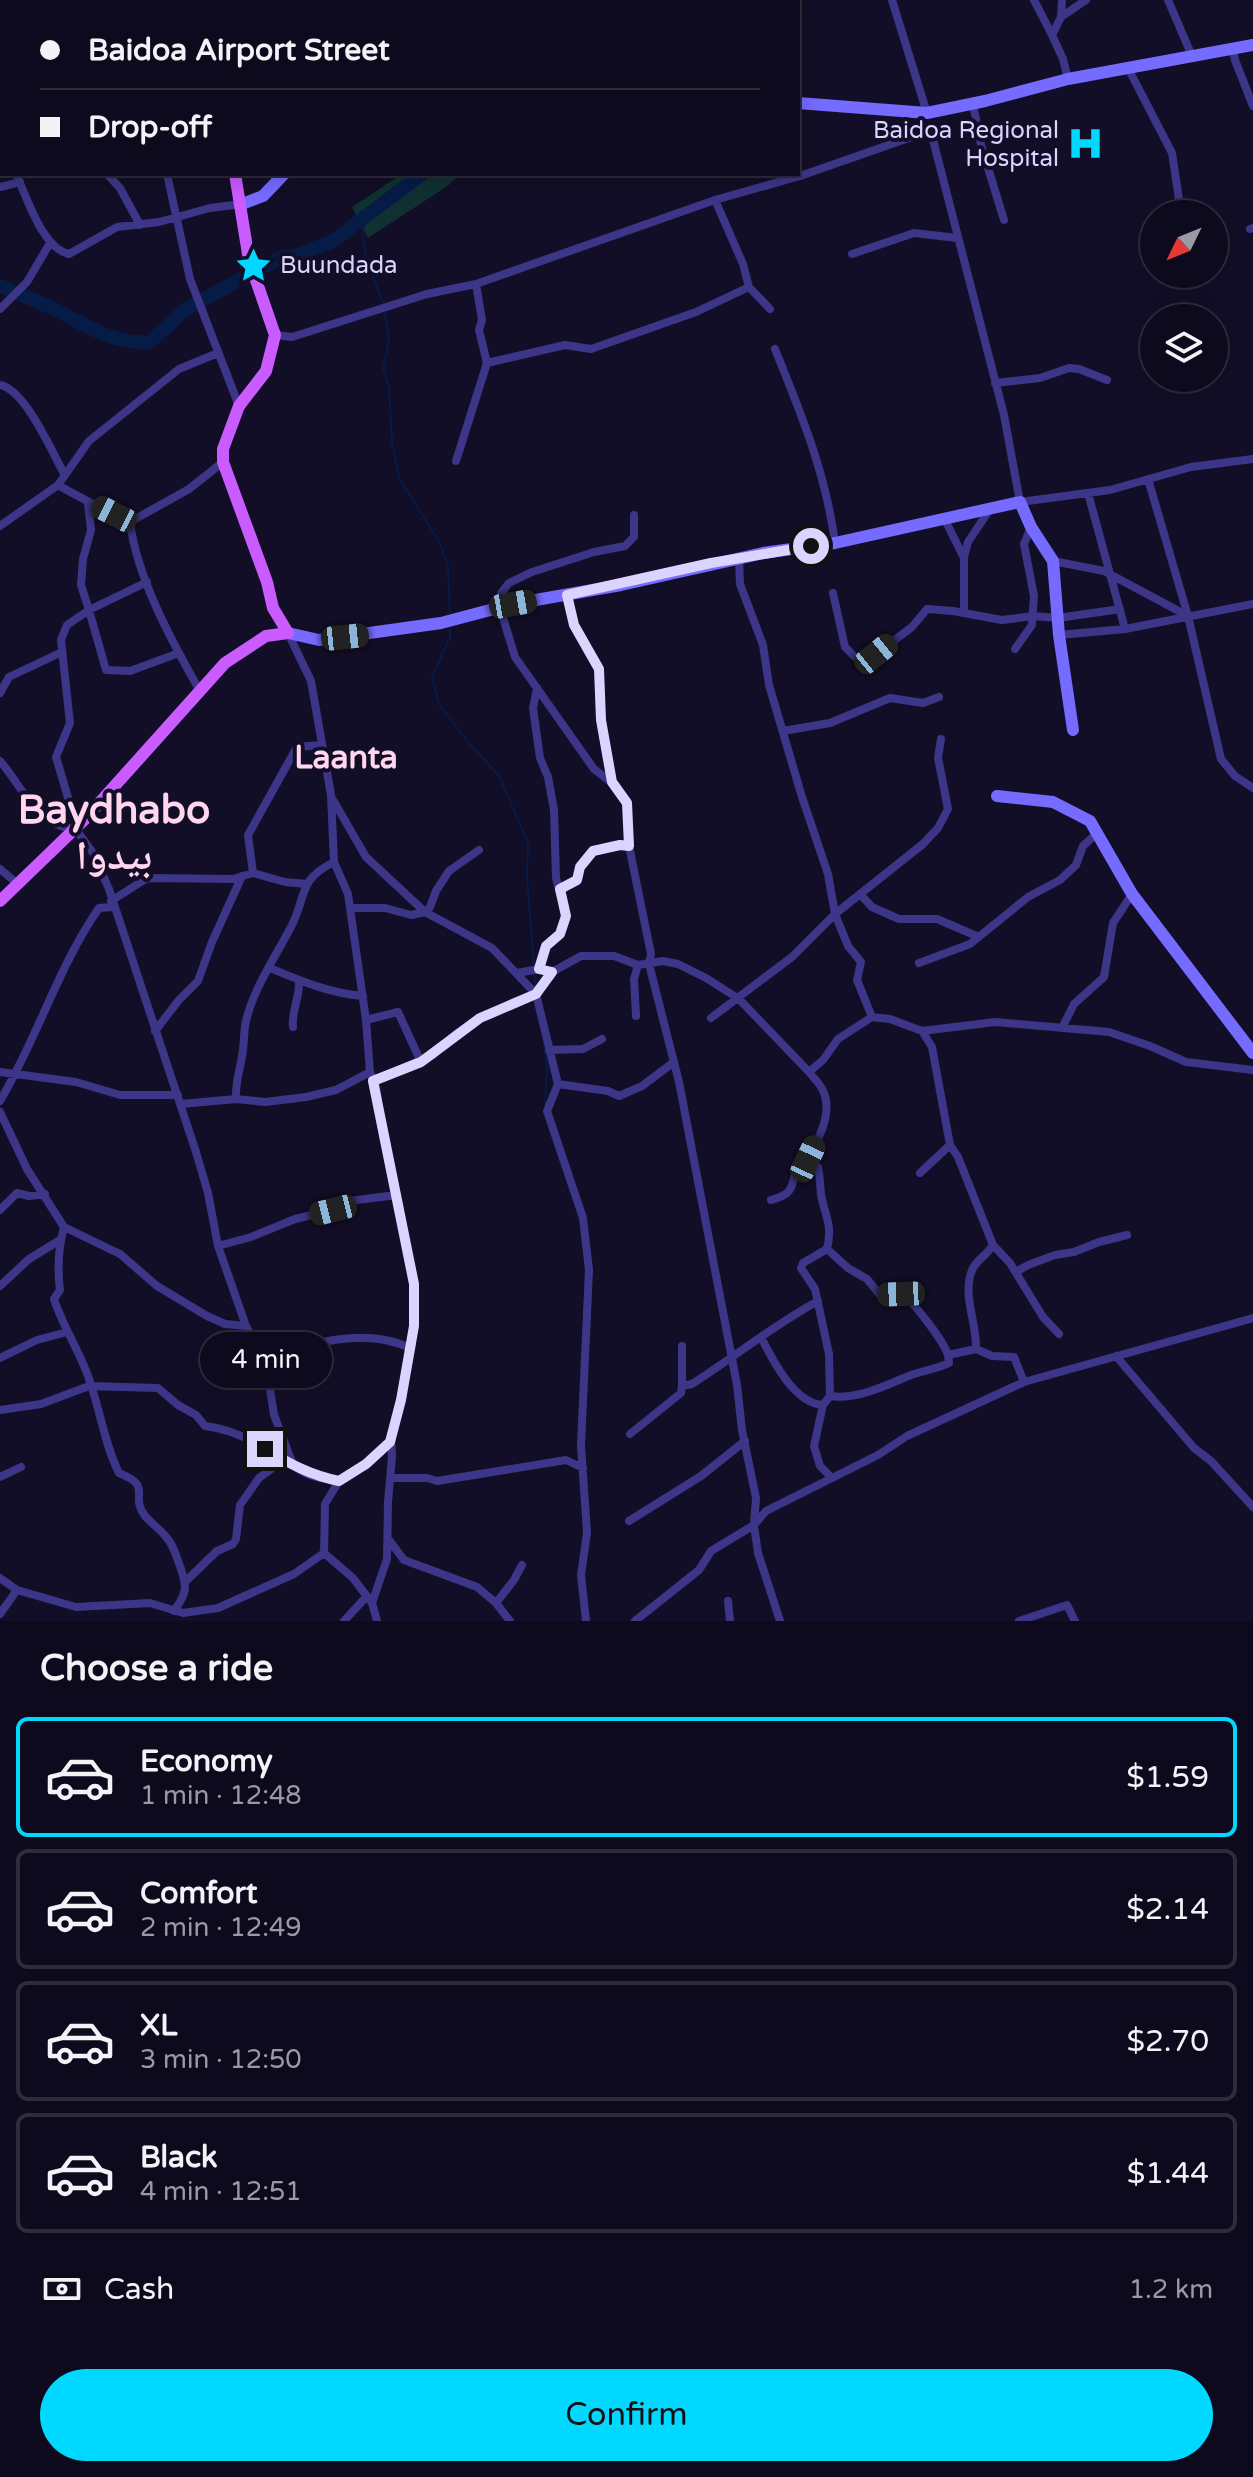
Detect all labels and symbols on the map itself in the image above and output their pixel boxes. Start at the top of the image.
place label: Baidoa Regional Hospital [873,116,1059,173]
hospital icon: Baidoa Regional Hospital [1066,125,1104,163]
north arrow [1140,200,1228,288]
place icon: Buundada [235,246,273,284]
place label: Buundada [280,251,398,280]
car [87,492,141,536]
route start [793,528,829,564]
car [487,588,539,620]
car [320,623,370,651]
car [850,630,902,678]
district label: Laanta [294,739,398,777]
district label: Baydhabo بيدوا [18,786,210,880]
car [787,1132,829,1186]
car [307,1193,359,1227]
car [877,1281,925,1307]
callout: 4 min [199,1333,331,1389]
route end [247,1431,283,1467]

